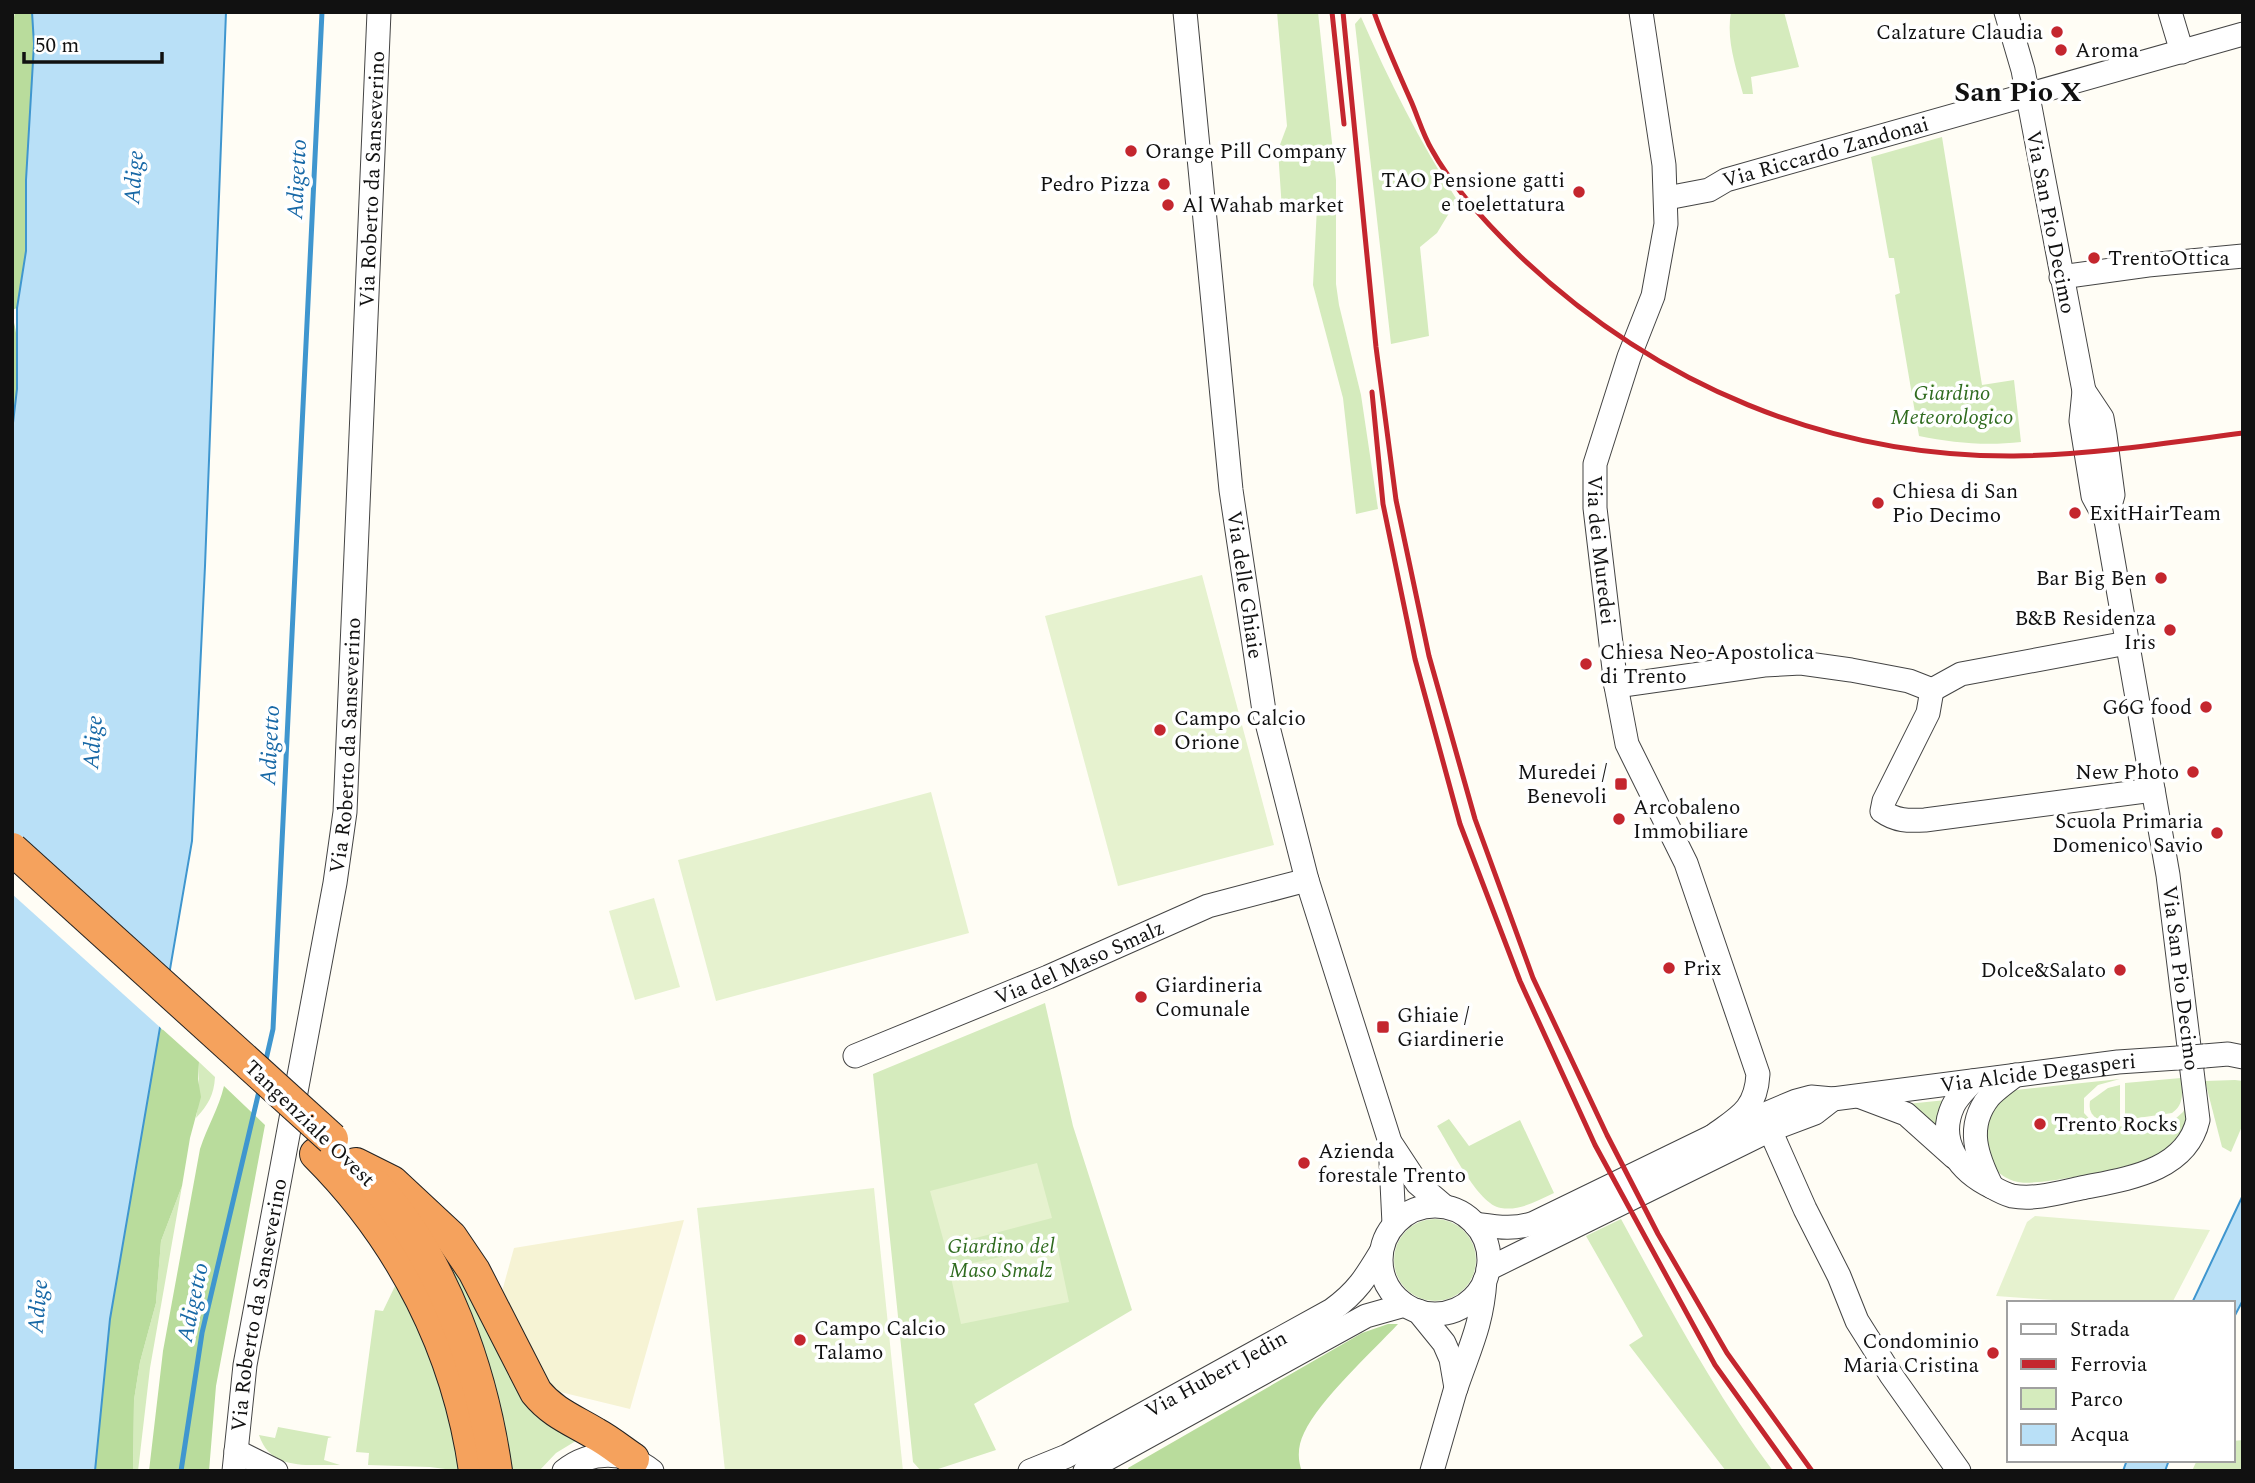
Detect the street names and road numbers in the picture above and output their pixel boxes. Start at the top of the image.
street label: Via Roberto da Sanseverino [351,50,394,308]
street label: Via Riccardo Zandonai [1719,108,1933,197]
street label: Via San Pio Decimo [2017,128,2083,317]
street label: Via dei Muredei [1578,475,1624,627]
street label: Via delle Ghiaie [1217,509,1271,661]
street label: Via Roberto da Sanseverino [322,617,370,876]
street label: Via San Pio Decimo [2153,884,2207,1072]
street label: Via del Maso Smalz [990,912,1170,1014]
street label: Via Alcide Degasperi [1938,1046,2137,1102]
street label: Tangenziale Ovest [236,1053,382,1195]
street label: Via Roberto da Sanseverino [223,1176,297,1433]
street label: Via Hubert Jedin [1140,1323,1293,1427]

